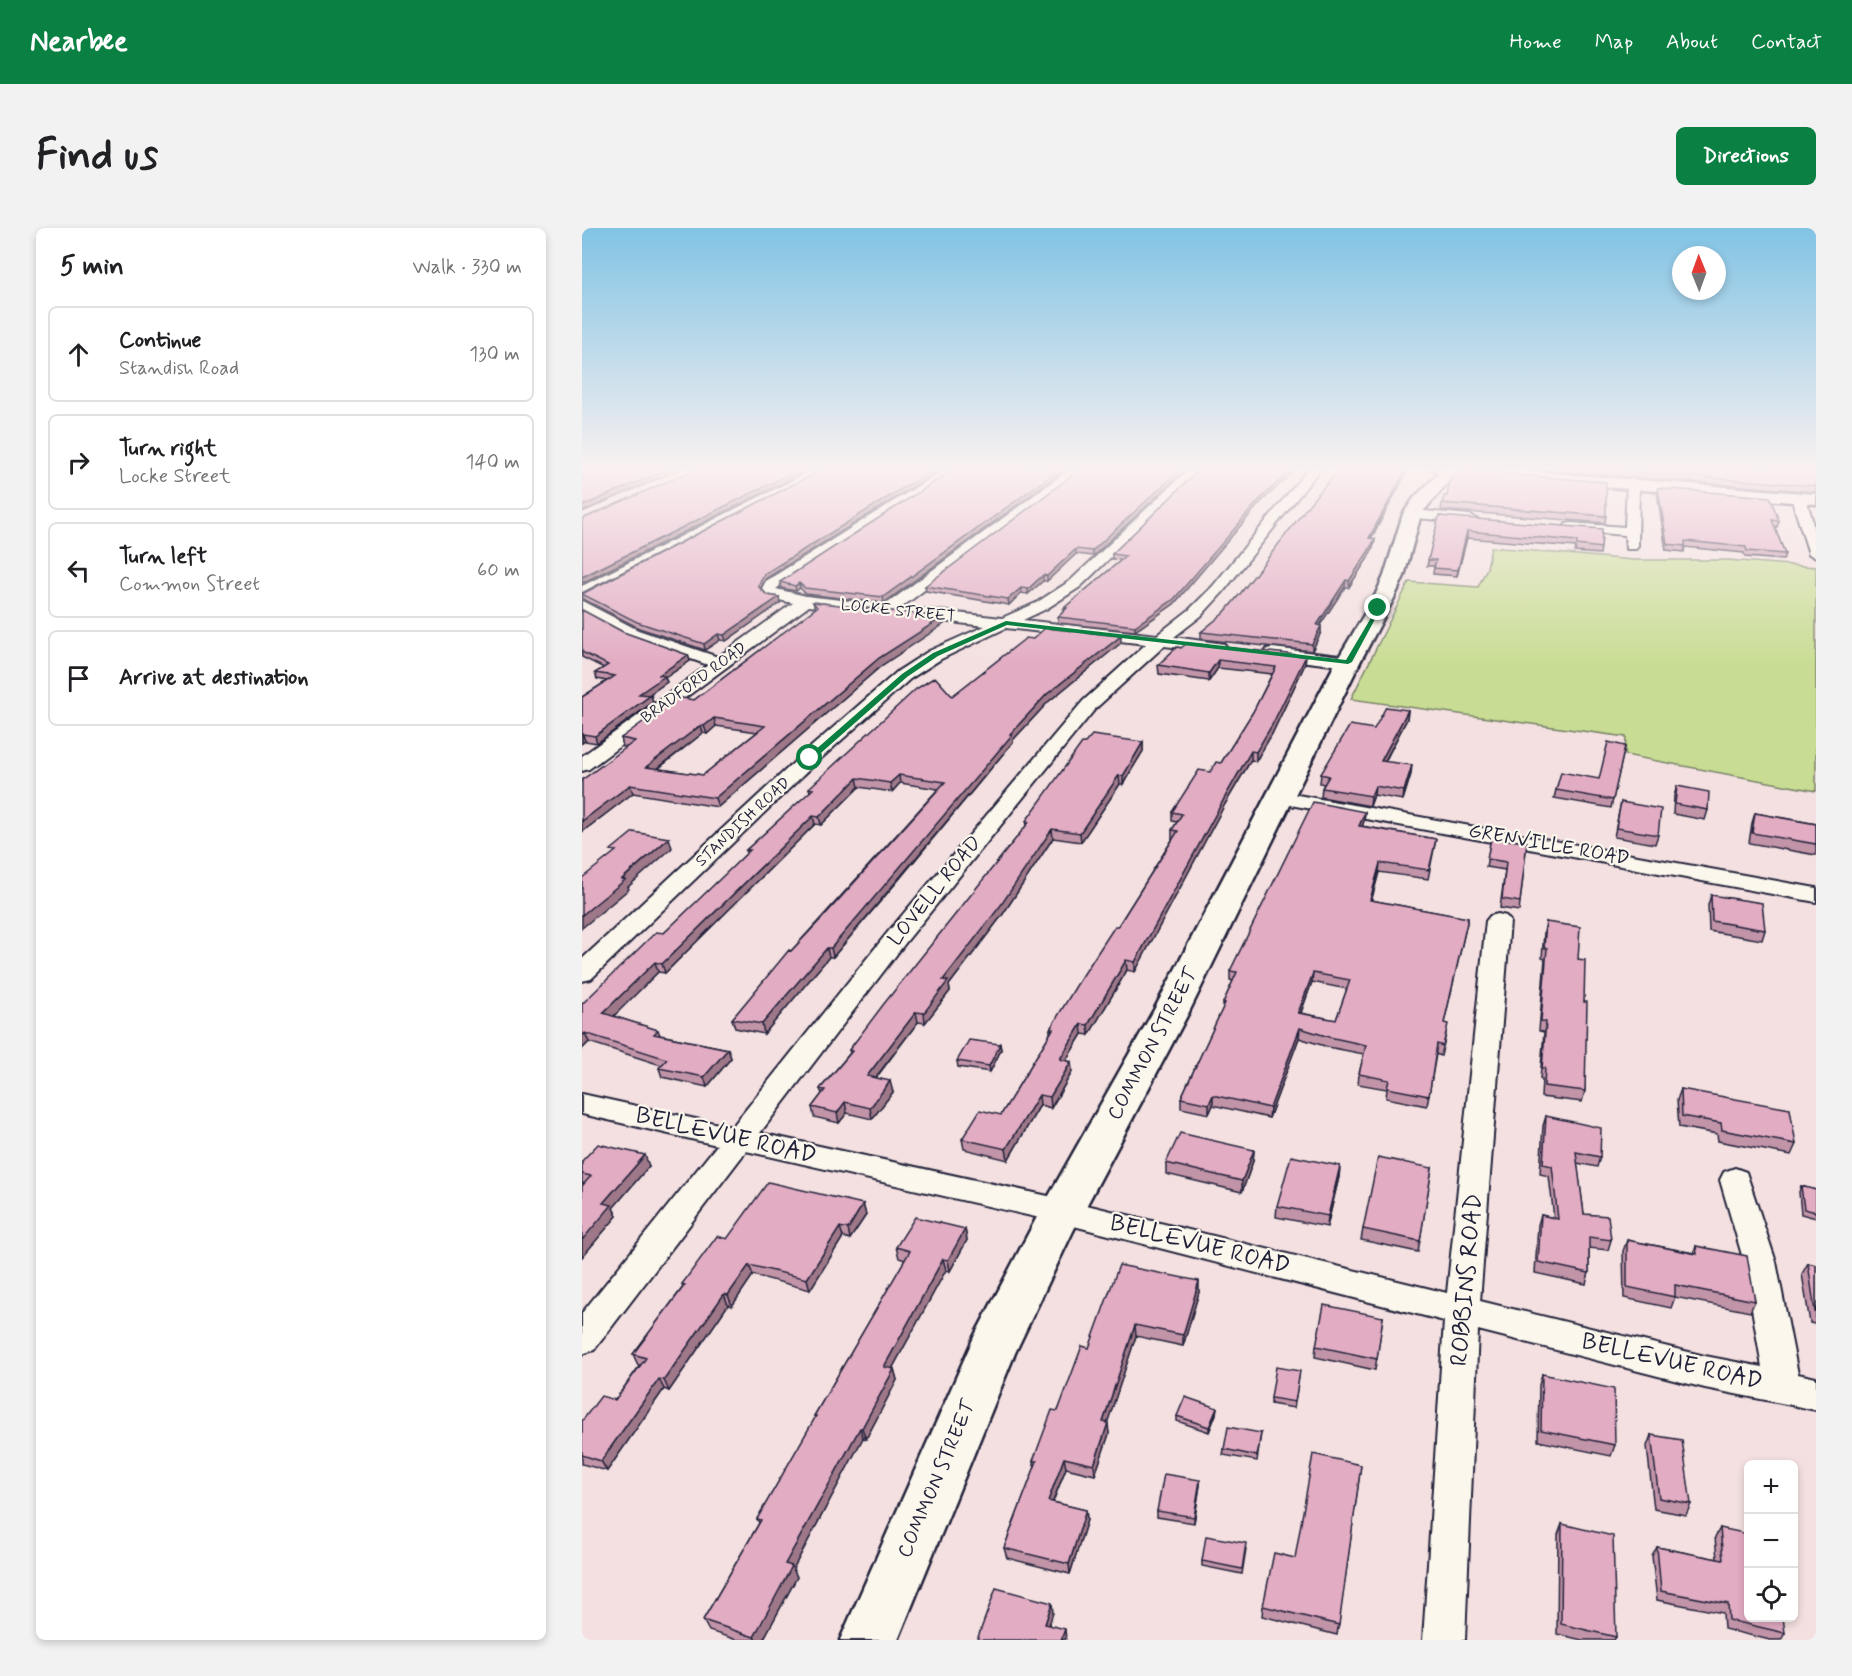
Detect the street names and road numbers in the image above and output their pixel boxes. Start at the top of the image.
street label: LOCKE STREET [840,595,956,627]
street label: BRADFORD ROAD [637,638,751,728]
street label: STANDISH ROAD [691,773,795,871]
street label: GRENVILLE ROAD [1466,818,1632,872]
street label: LOVELL ROAD [882,830,988,952]
street label: COMMON STREET [1101,962,1205,1125]
street label: BELLEVUE ROAD [633,1100,819,1172]
street label: ROBBINS ROAD [1444,1192,1490,1368]
street label: BELLEVUE ROAD [1107,1208,1293,1282]
street label: BELLEVUE ROAD [1579,1326,1765,1398]
street label: COMMON STREET [892,1395,983,1562]

